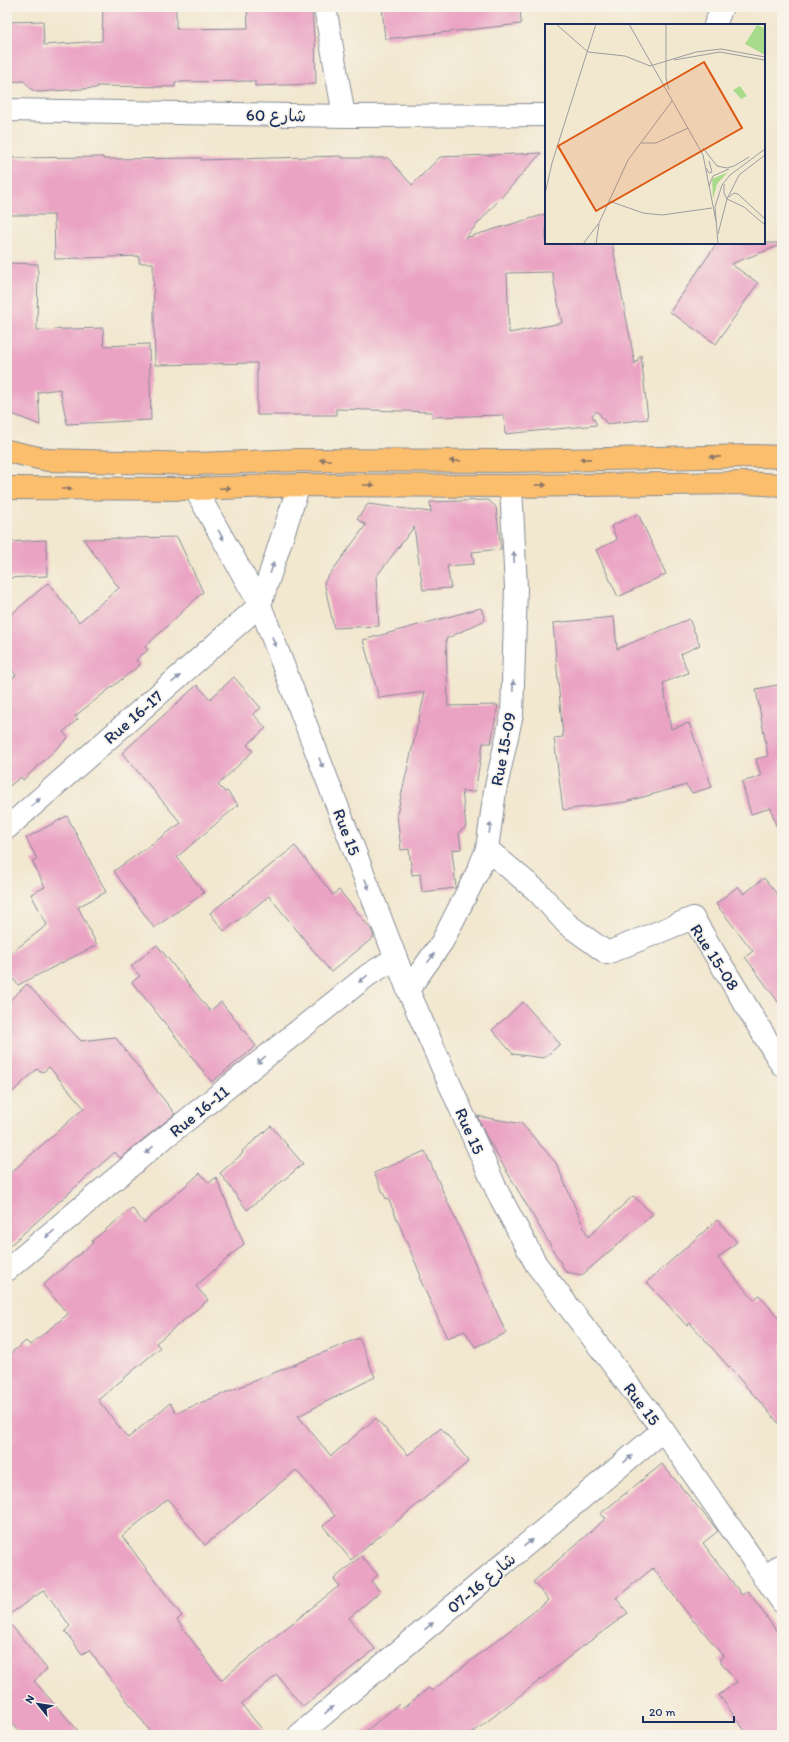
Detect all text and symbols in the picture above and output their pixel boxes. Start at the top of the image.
inset map [545,24,765,244]
street label: شارع 60 [246,104,306,128]
one-way arrow [708,454,721,460]
one-way arrow [578,456,591,462]
one-way arrow [318,457,331,463]
one-way arrow [449,457,461,464]
one-way arrow [363,482,376,488]
one-way arrow [535,482,547,489]
one-way arrow [219,485,232,491]
one-way arrow [61,486,74,492]
one-way arrow [217,530,224,541]
one-way arrow [511,550,517,563]
one-way arrow [269,562,275,574]
one-way arrow [271,636,277,648]
one-way arrow [171,675,181,684]
one-way arrow [510,679,516,692]
street label: Rue 16-17 [99,686,167,748]
street label: Rue 15-09 [486,710,520,788]
one-way arrow [318,758,324,770]
one-way arrow [32,798,41,807]
street label: Rue 15 [329,806,365,858]
one-way arrow [487,822,493,834]
one-way arrow [365,879,371,891]
street label: Rue 15-08 [686,920,744,994]
one-way arrow [426,953,434,963]
one-way arrow [357,975,368,983]
one-way arrow [256,1056,267,1065]
street label: Rue 16-11 [165,1081,233,1141]
street label: Rue 15 [451,1105,489,1157]
one-way arrow [144,1146,154,1155]
one-way arrow [44,1230,55,1239]
street label: Rue 15 [619,1379,665,1429]
one-way arrow [623,1455,633,1464]
one-way arrow [523,1538,534,1547]
street label: شارع 16-07 [443,1549,521,1619]
one-way arrow [423,1622,434,1631]
north arrow [18,1684,58,1724]
text: N [22,1693,37,1706]
scale bar [643,1698,734,1724]
one-way arrow [324,1705,334,1714]
text: 20 m [649,1705,676,1719]

